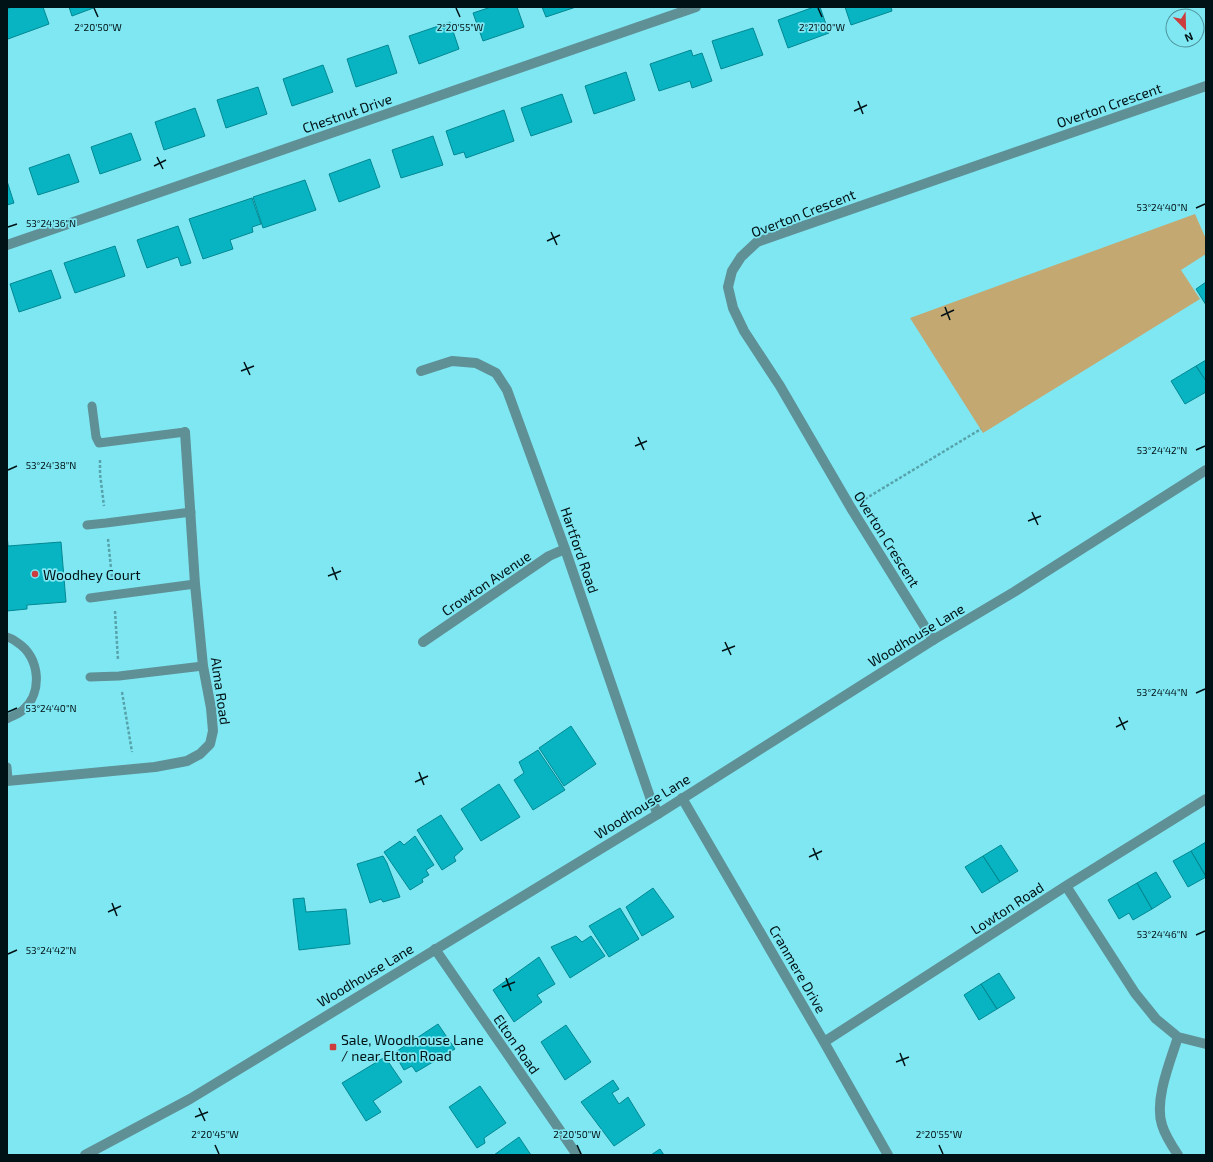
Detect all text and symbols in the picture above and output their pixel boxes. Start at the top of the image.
north arrow [1165,8,1205,48]
text: 2°20'50"W [74,21,122,33]
text: 2°20'55"W [437,21,484,33]
text: 2°21'00"W [799,21,846,33]
text: N [1183,30,1195,45]
street label: Overton Crescent [1054,79,1164,131]
street label: Chestnut Drive [300,90,394,136]
street label: Overton Crescent [749,185,857,241]
text: 53°24'40"N [1137,201,1187,213]
text: 53°24'36"N [26,217,76,229]
text: 53°24'42"N [1137,444,1187,456]
text: 53°24'38"N [26,459,76,471]
street label: Overton Crescent [851,488,923,590]
street label: Hartford Road [557,505,603,595]
street label: Crowton Avenue [438,547,534,619]
place label: Woodhey Court [43,566,141,583]
marker: Woodhey Court [30,569,40,579]
street label: Woodhouse Lane [865,600,967,670]
street label: Alma Road [208,656,234,726]
text: 53°24'44"N [1136,686,1188,698]
text: 53°24'40"N [26,702,76,714]
street label: Woodhouse Lane [591,770,693,842]
street label: Lowton Road [967,878,1047,938]
street label: Cranmere Drive [766,922,830,1016]
text: 53°24'46"N [1137,928,1187,940]
street label: Woodhouse Lane [314,940,416,1010]
text: 53°24'42"N [26,944,76,956]
street label: Elton Road [490,1011,544,1077]
place label: Sale, Woodhouse Lane / near Elton Road [341,1031,484,1064]
marker: Sale, Woodhouse Lane / near Elton Road [328,1042,338,1052]
text: 2°20'45"W [191,1128,239,1140]
text: 2°20'50"W [553,1128,601,1140]
text: 2°20'55"W [916,1128,963,1140]

